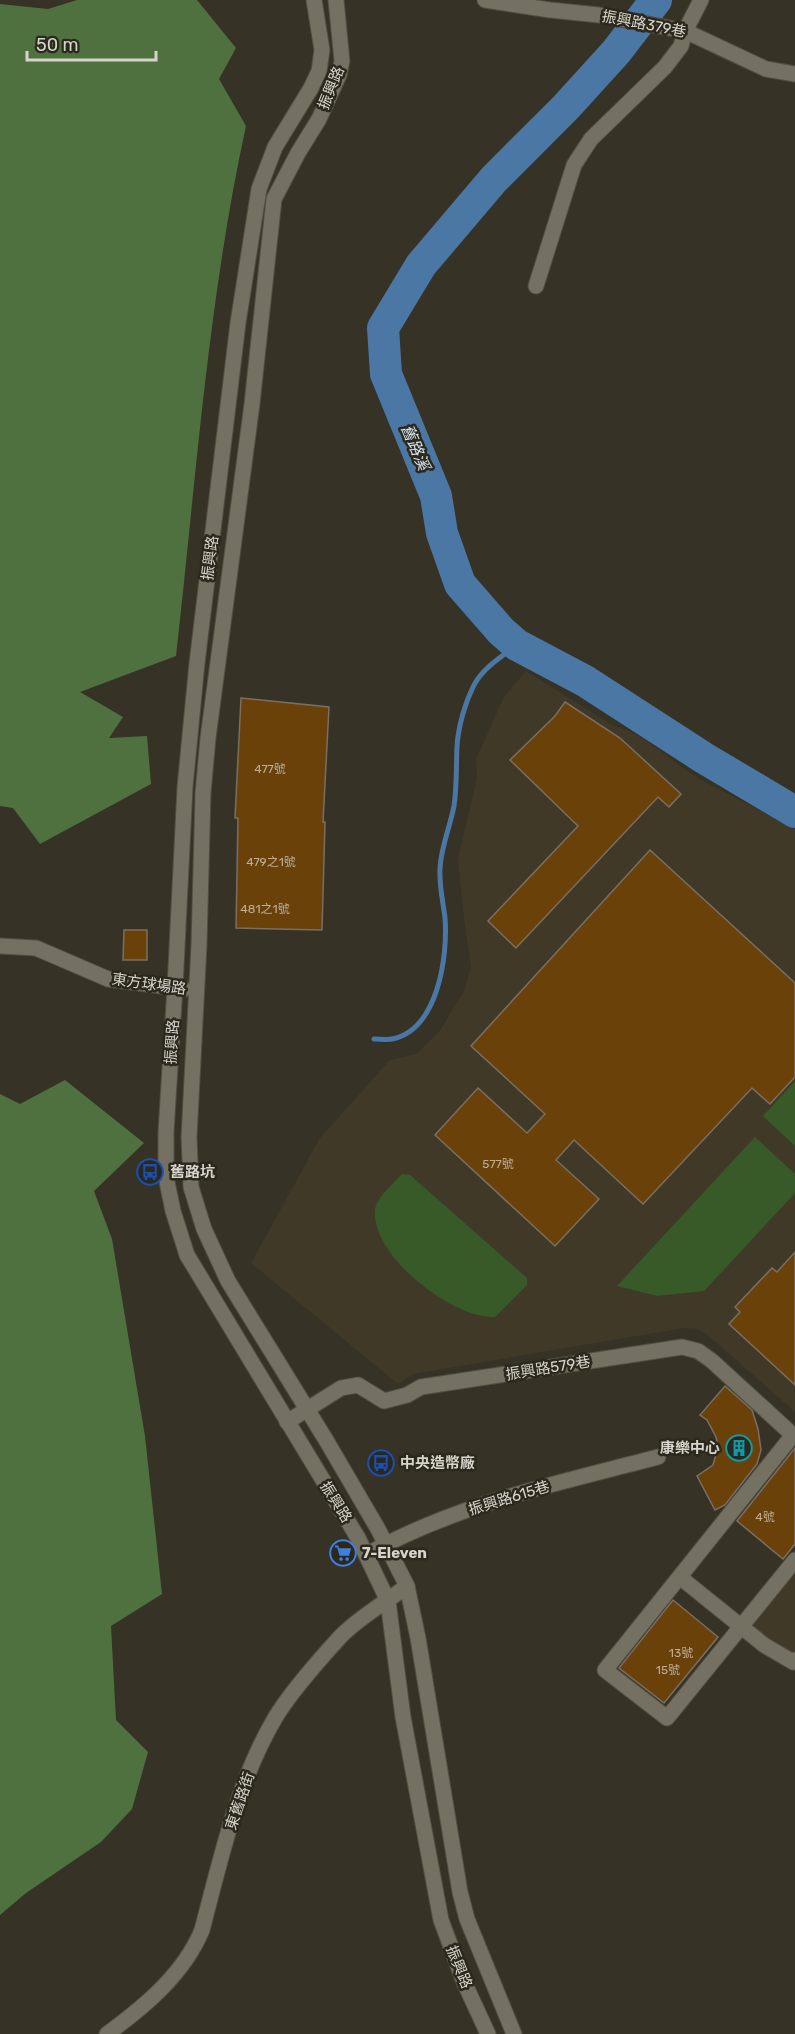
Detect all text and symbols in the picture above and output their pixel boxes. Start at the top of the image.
street label: 振興路379巷 [600,7,688,41]
scale bar [27,24,156,62]
text: 50 m [36,34,79,56]
street label: 振興路 [314,64,348,112]
water label: 舊路溪 [397,421,434,475]
street label: 振興路 [198,535,222,581]
house number: 477號 [254,762,286,776]
house number: 479之1號 [246,855,296,869]
house number: 481之1號 [240,902,290,916]
street label: 東方球場路 [111,970,187,998]
street label: 振興路 [161,1019,183,1065]
bus stop icon: 舊路坑 [135,1157,165,1187]
house number: 577號 [482,1157,514,1171]
place label: 舊路坑 [170,1163,215,1181]
street label: 振興路579巷 [504,1352,592,1384]
building icon: 康樂中心 [724,1433,754,1463]
place label: 康樂中心 [660,1439,720,1457]
bus stop icon: 中央造幣廠 [366,1448,396,1478]
place label: 中央造幣廠 [400,1454,475,1472]
street label: 振興路615巷 [466,1477,552,1519]
street label: 振興路 [316,1478,356,1526]
house number: 4號 [755,1510,775,1524]
supermarket icon: 7-Eleven [328,1538,358,1568]
place label: 7-Eleven [362,1544,427,1562]
house number: 13號 [669,1646,693,1660]
house number: 15號 [656,1663,680,1677]
street label: 東舊路街 [222,1770,258,1832]
street label: 振興路 [442,1943,476,1991]

